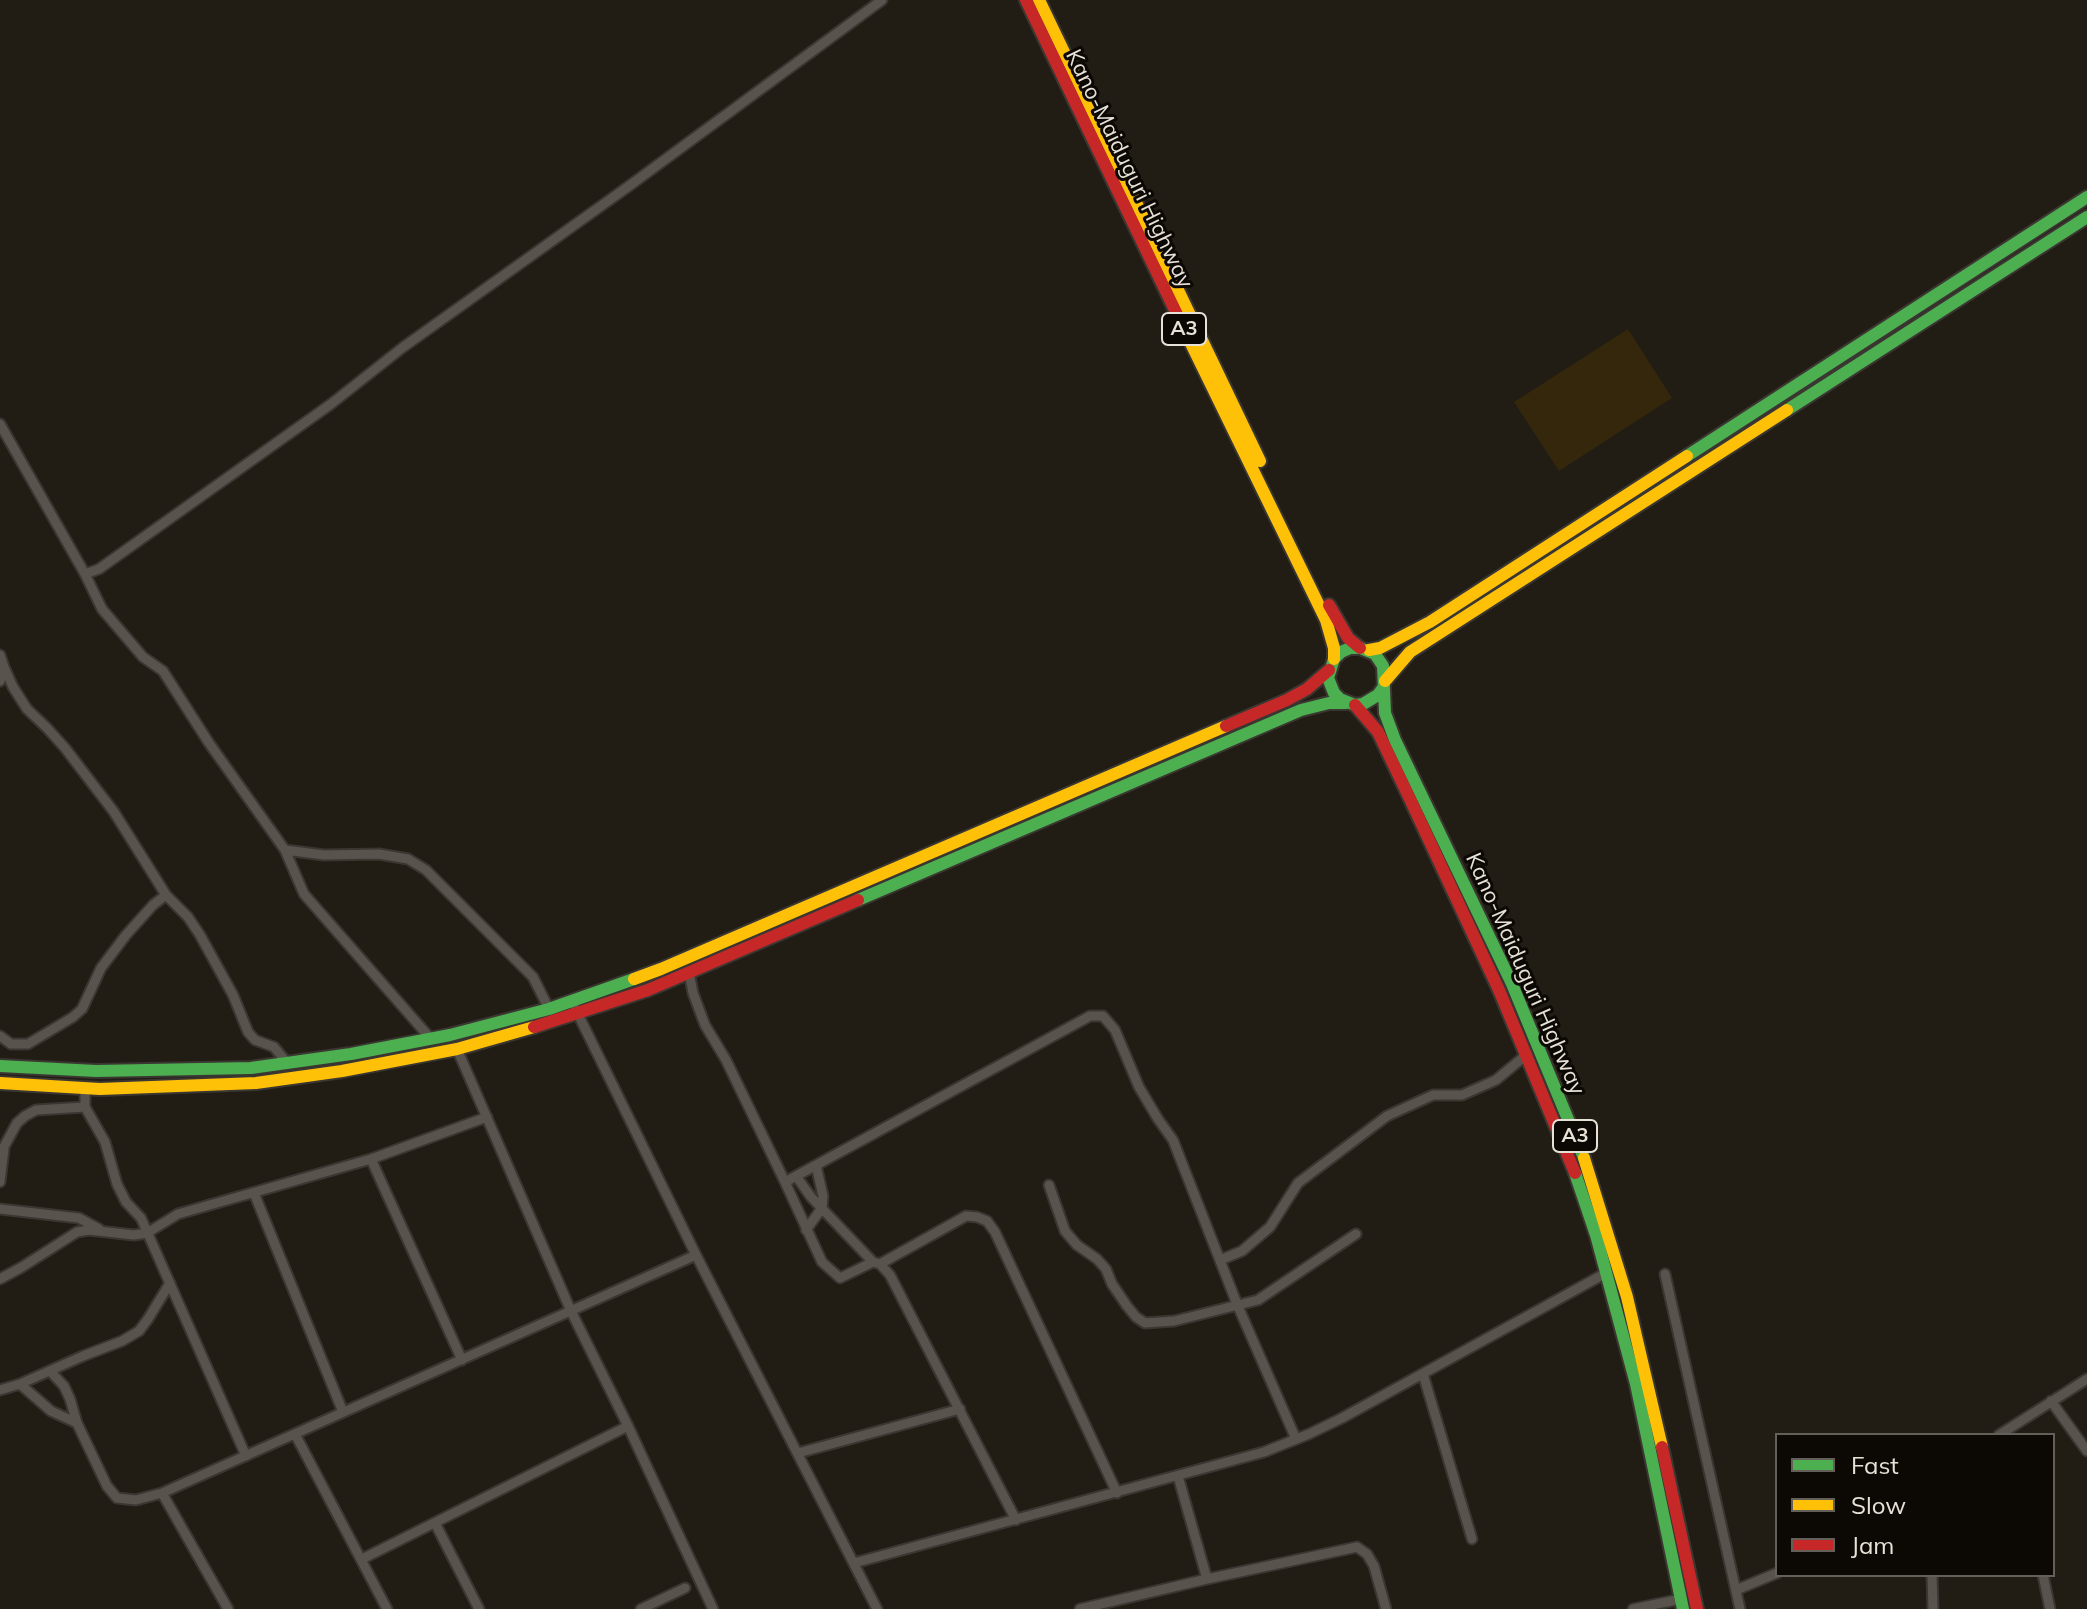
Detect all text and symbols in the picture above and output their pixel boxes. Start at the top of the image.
street label: Kano-Maiduguri Highway [1060,45,1198,293]
road number: A3 [1162,313,1206,345]
street label: Kano-Maiduguri Highway [1460,849,1590,1099]
road number: A3 [1553,1120,1597,1152]
legend [1775,1433,2055,1577]
text: Fast [1851,1450,1899,1480]
text: Slow [1851,1490,1906,1520]
text: Jam [1851,1530,1894,1560]

